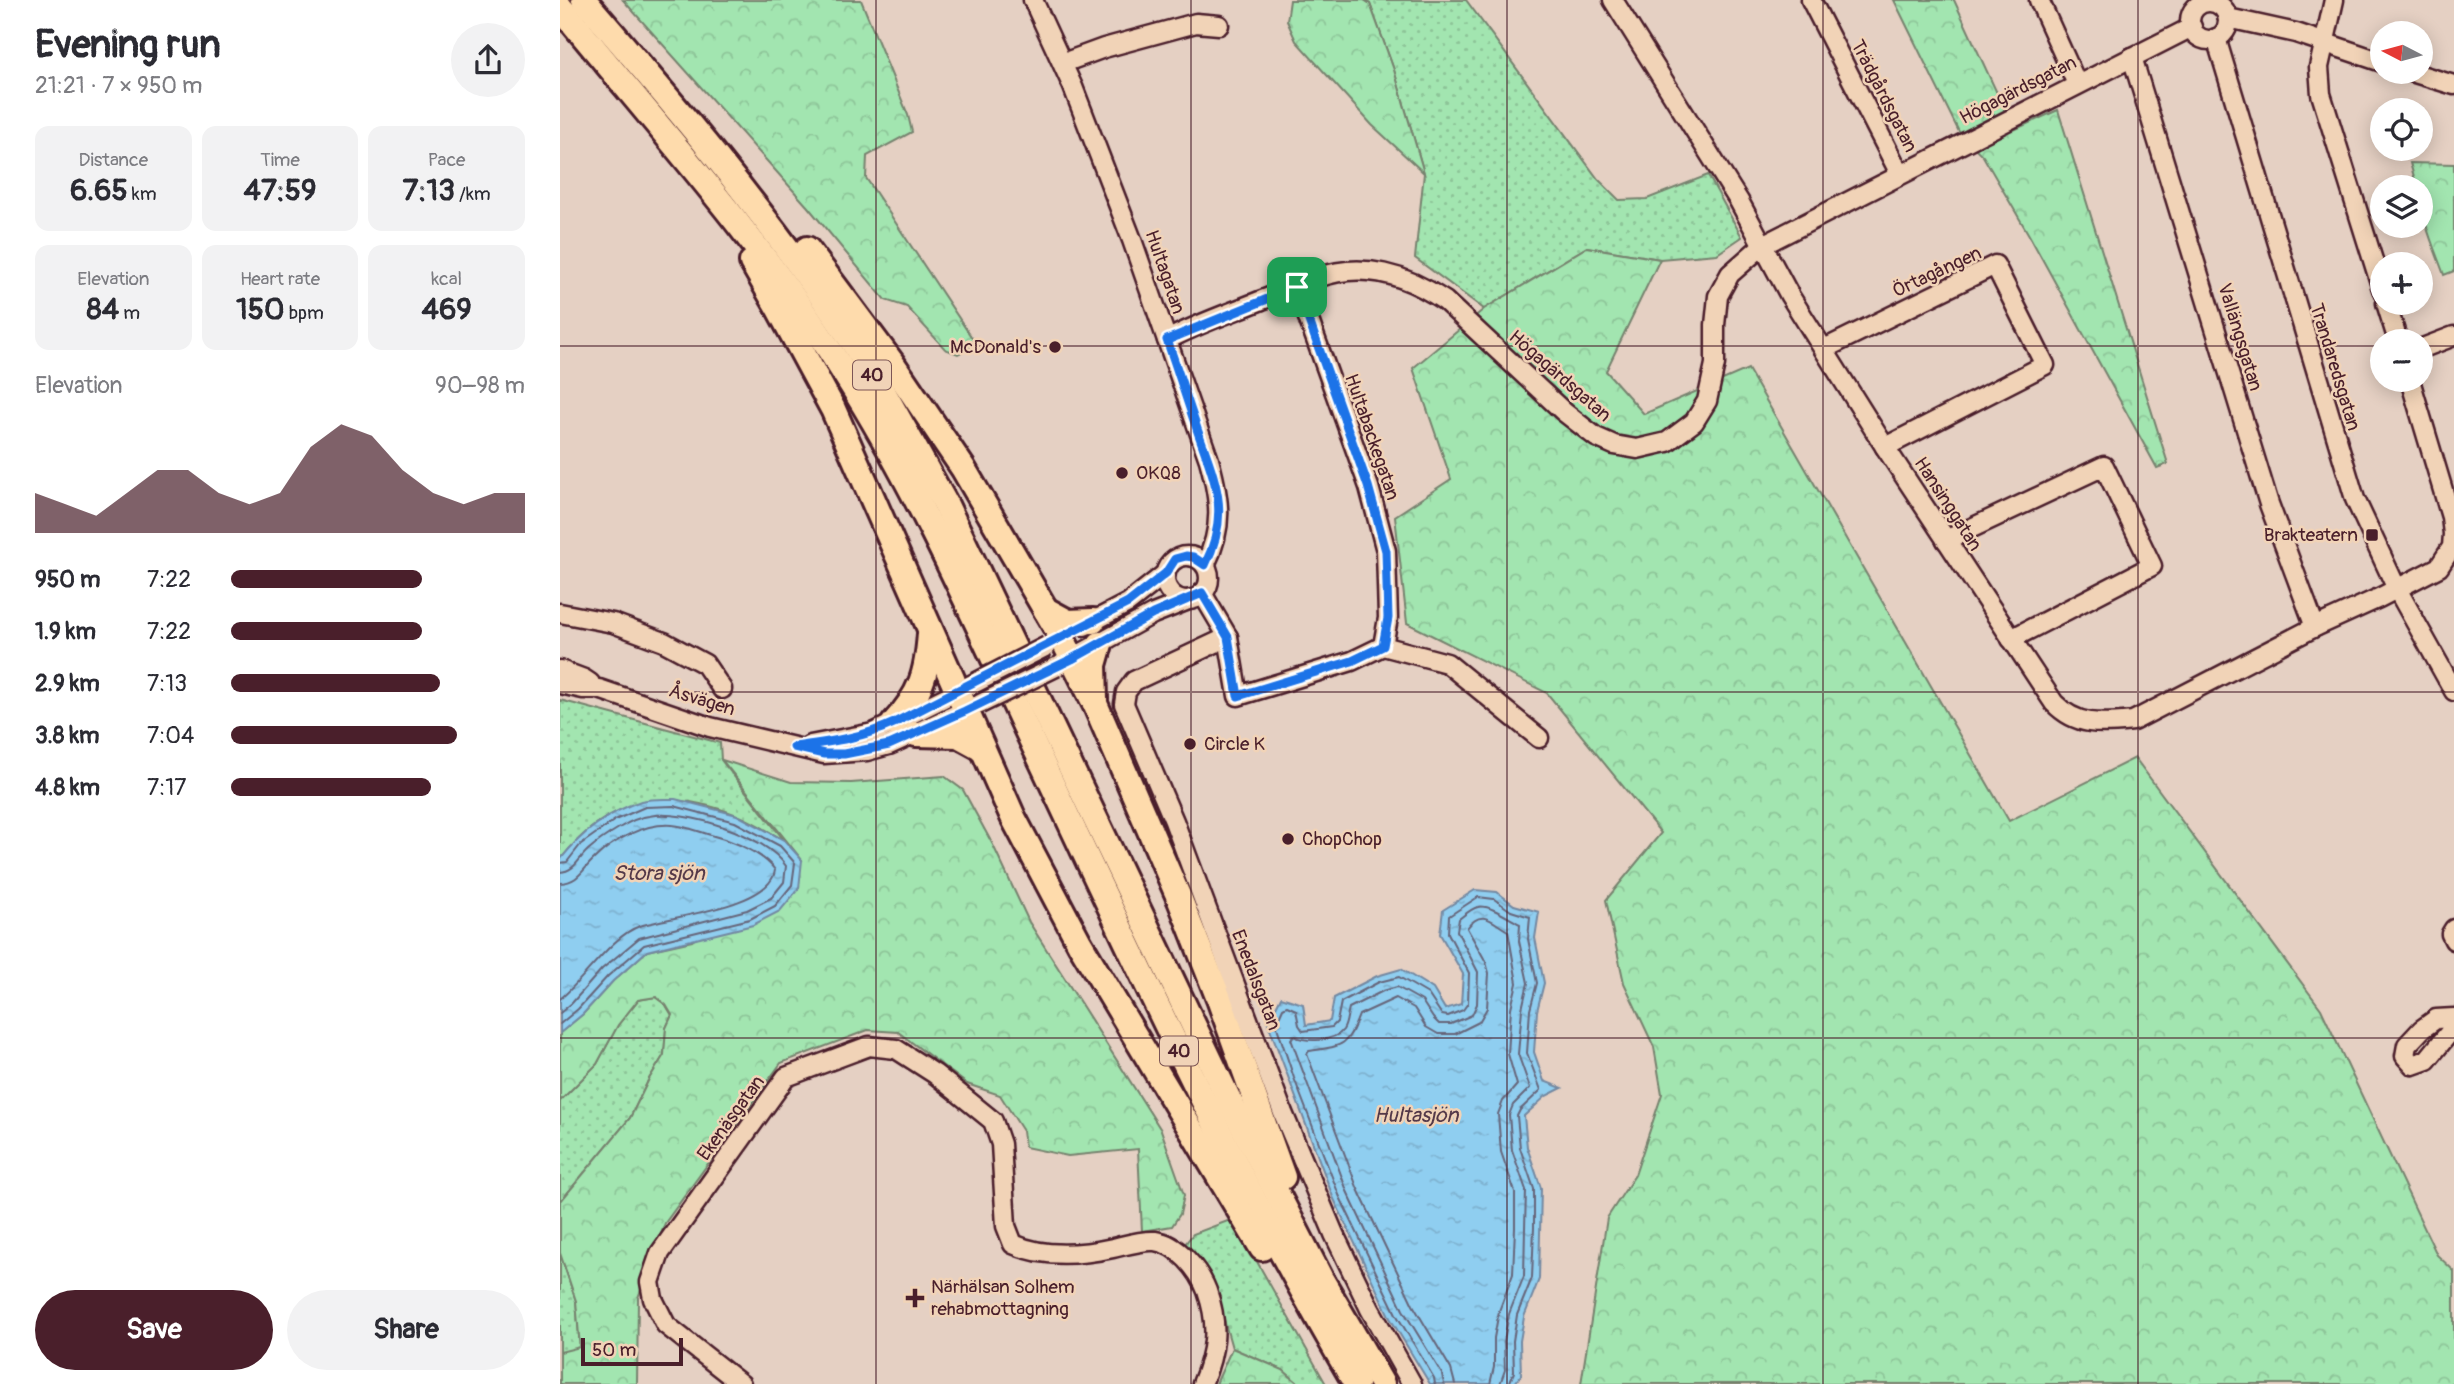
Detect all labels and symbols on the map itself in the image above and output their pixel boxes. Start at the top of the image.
north arrow [2370,21,2432,84]
street label: Trädgårdsgatan [1845,36,1923,156]
street label: Högagärdsgatan [1955,50,2081,130]
street label: Hultagatan [1139,227,1191,317]
street label: Örtagången [1889,241,1985,303]
pin [1267,257,1327,317]
street label: Vallängsgatan [2212,280,2268,394]
street label: Trandaredsgatan [2304,300,2366,434]
street label: Högagärdsgatan [1504,325,1616,427]
place label: McDonald's [950,335,1042,359]
marker: McDonald's [1047,339,1063,355]
road number: 40 [853,360,891,390]
street label: Hultabackegatan [1339,371,1405,503]
street label: Hansinggatan [1909,453,1987,555]
place label: OKQ8 [1136,461,1181,485]
marker: OKQ8 [1114,465,1130,481]
place label: Brakteatern [2264,523,2358,547]
marker: Brakteatern [2364,527,2380,543]
street label: Åsvägen [666,679,738,721]
place label: Circle K [1204,732,1265,756]
marker: Circle K [1182,736,1198,752]
place label: ChopChop [1302,827,1382,851]
marker: ChopChop [1280,831,1296,847]
water label: Stora sjön [613,860,706,887]
street label: Enedalsgatan [1226,926,1286,1034]
road number: 40 [1160,1036,1198,1066]
street label: Ekenäsgatan [692,1071,770,1165]
water label: Hultasjön [1374,1102,1459,1129]
place label: Närhälsan Solhem rehabmottagning [931,1275,1075,1321]
marker: Närhälsan Solhem rehabmottagning [905,1288,925,1308]
scale bar [581,1335,682,1367]

